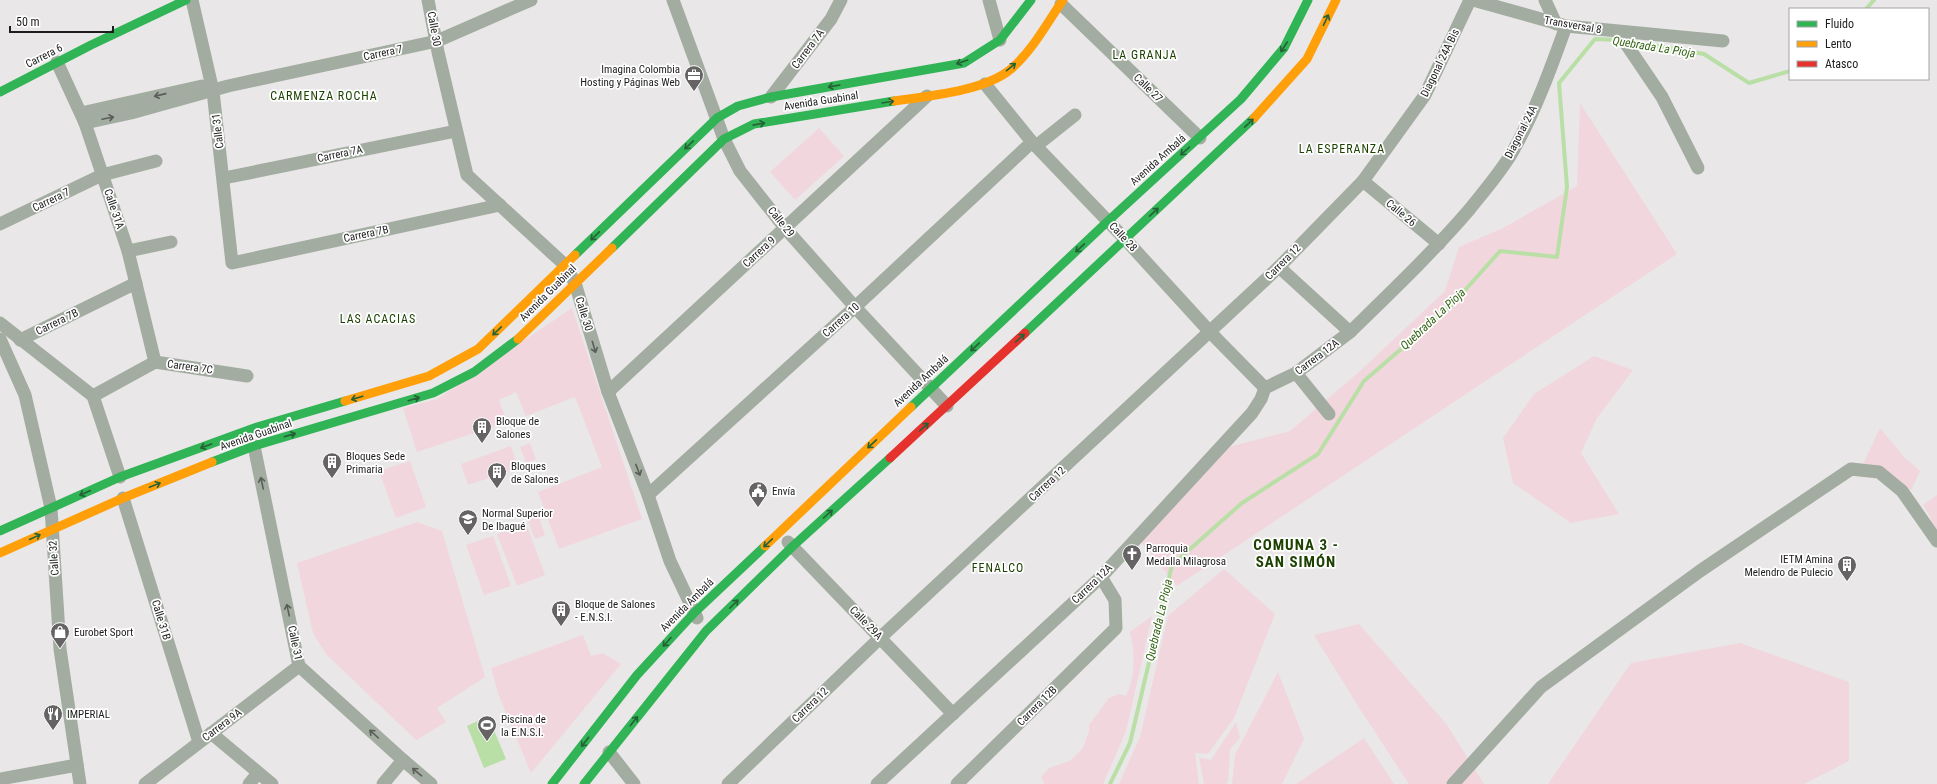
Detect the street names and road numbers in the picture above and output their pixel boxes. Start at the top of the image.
street label: Calle 30 [425,11,443,47]
street label: Transversal 8 [1543,14,1603,36]
street label: Carrera 7A [789,26,827,71]
street label: Diagonal 24A Bis [1418,27,1462,99]
street label: Carrera 6 [23,41,65,71]
street label: Carrera 7 [362,43,404,63]
street label: Calle 27 [1131,71,1165,105]
street label: Avenida Guabinal [783,89,859,113]
street label: Diagonal 24A [1502,103,1540,161]
street label: Calle 31 [209,113,227,149]
street label: Avenida Ambalá [1128,132,1188,188]
street label: Carrera 7A [316,143,364,165]
street label: Carrera 7 [30,185,72,215]
street label: Calle 31A [101,187,127,231]
street label: Calle 26 [1383,197,1419,229]
street label: Calle 29 [765,204,797,240]
street label: Calle 28 [1106,220,1140,254]
street label: Carrera 7B [342,223,390,245]
street label: Carrera 9 [740,234,778,270]
street label: Carrera 12 [1262,241,1304,283]
street label: Avenida Guabinal [517,262,579,324]
street label: Calle 30 [573,295,595,333]
street label: Carrera 10 [820,300,862,340]
street label: Carrera 7B [34,306,80,338]
street label: Carrera 12A [1293,336,1342,378]
street label: Avenida Ambalá [891,352,951,410]
street label: Carrera 7C [166,357,214,377]
street label: Avenida Guabinal [218,417,294,453]
street label: Carrera 12 [1026,464,1068,504]
street label: Calle 32 [46,540,62,576]
street label: Carrera 12A [1069,561,1115,607]
street label: Avenida Ambalá [658,576,716,634]
street label: Calle 31B [149,598,173,642]
street label: Calle 29A [847,604,886,643]
street label: Calle 31 [285,624,305,662]
street label: Carrera 12B [1014,683,1060,729]
street label: Carrera 12 [789,685,831,725]
street label: Carrera 9A [200,706,245,744]

